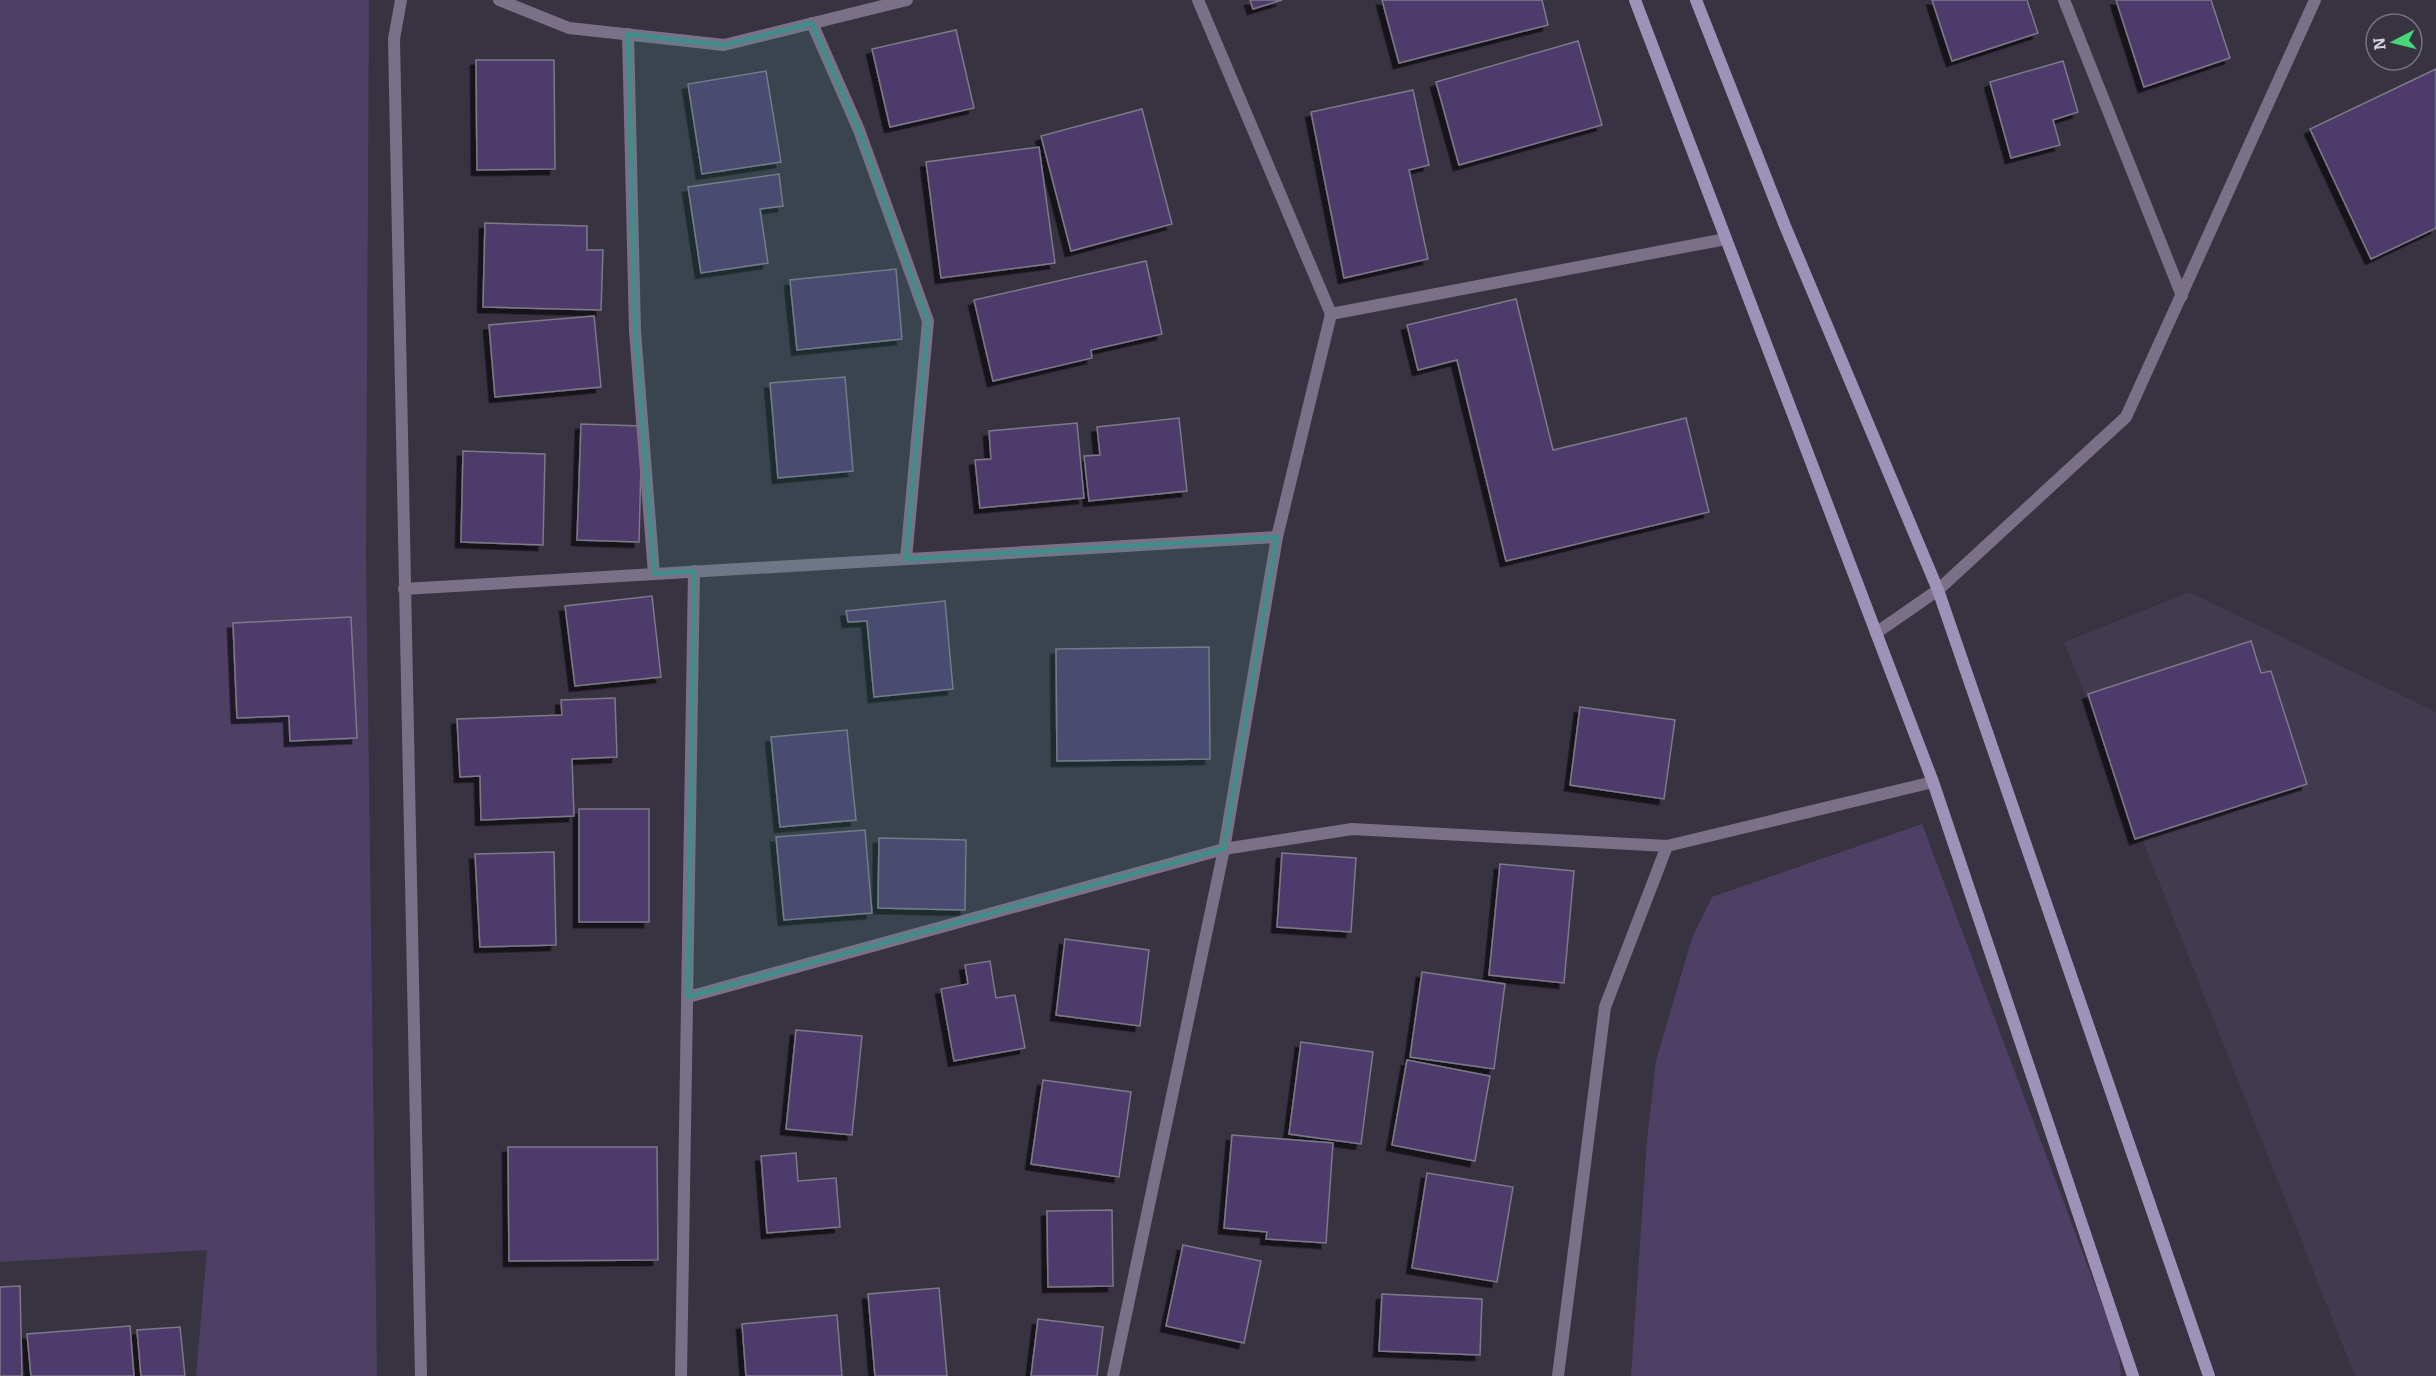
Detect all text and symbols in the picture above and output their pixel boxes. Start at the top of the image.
north arrow [2364,12,2424,72]
text: N [2369,36,2390,51]

